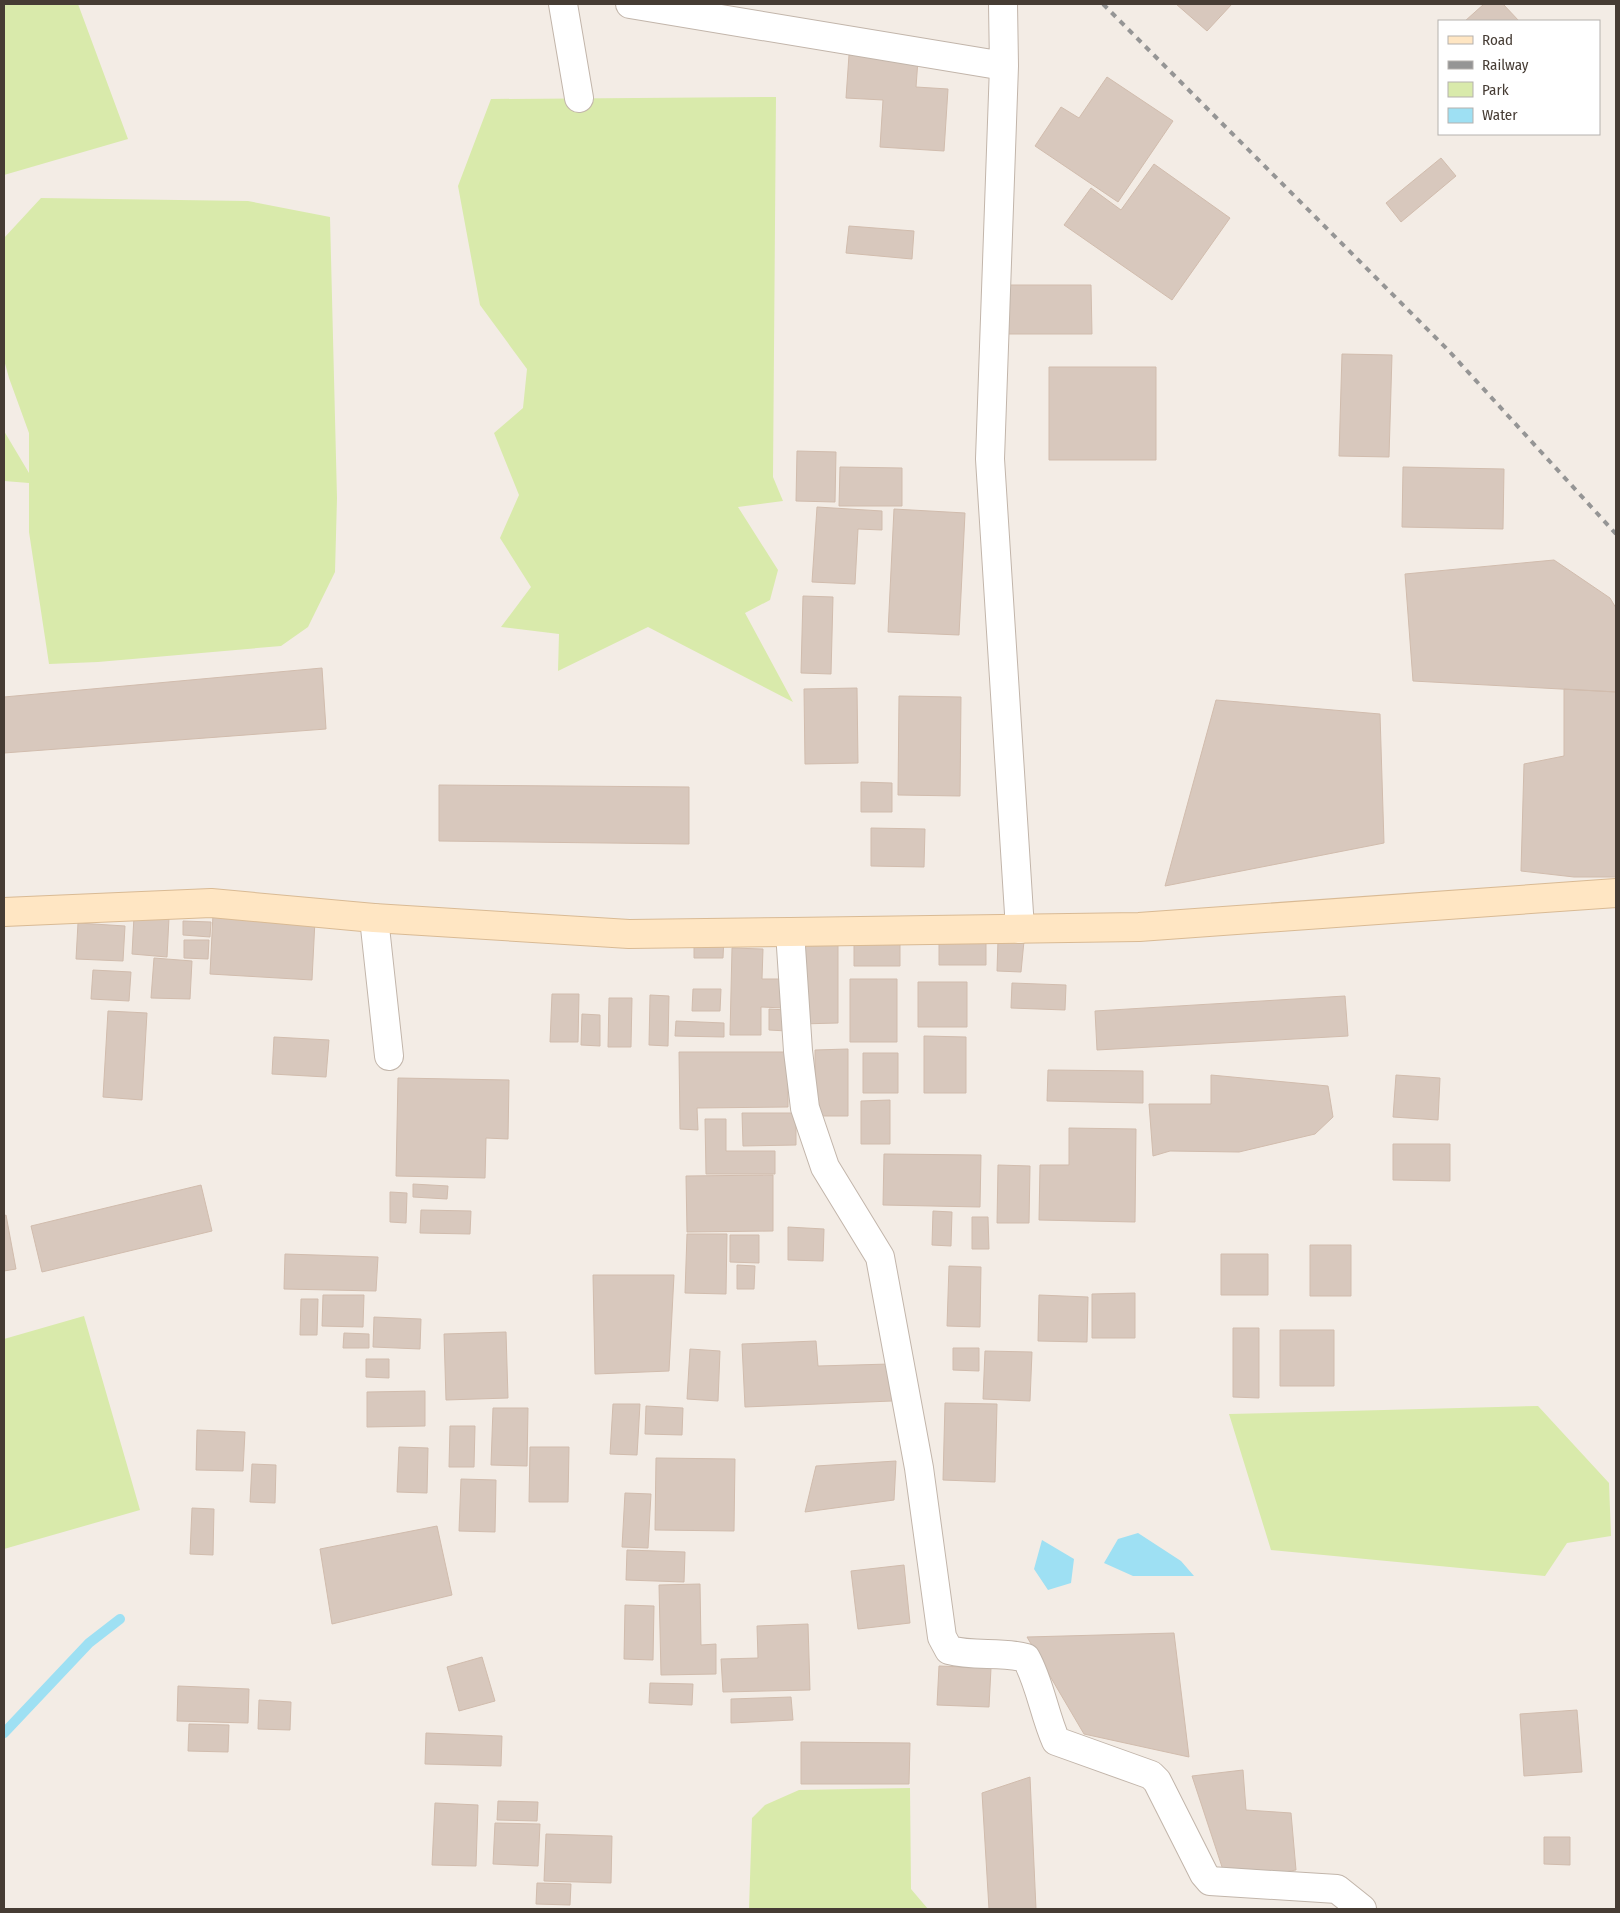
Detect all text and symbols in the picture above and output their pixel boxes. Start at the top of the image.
legend [1438,20,1600,135]
text: Road [1482,31,1513,49]
text: Railway [1482,56,1529,74]
text: Park [1482,81,1509,99]
text: Water [1482,106,1518,124]

